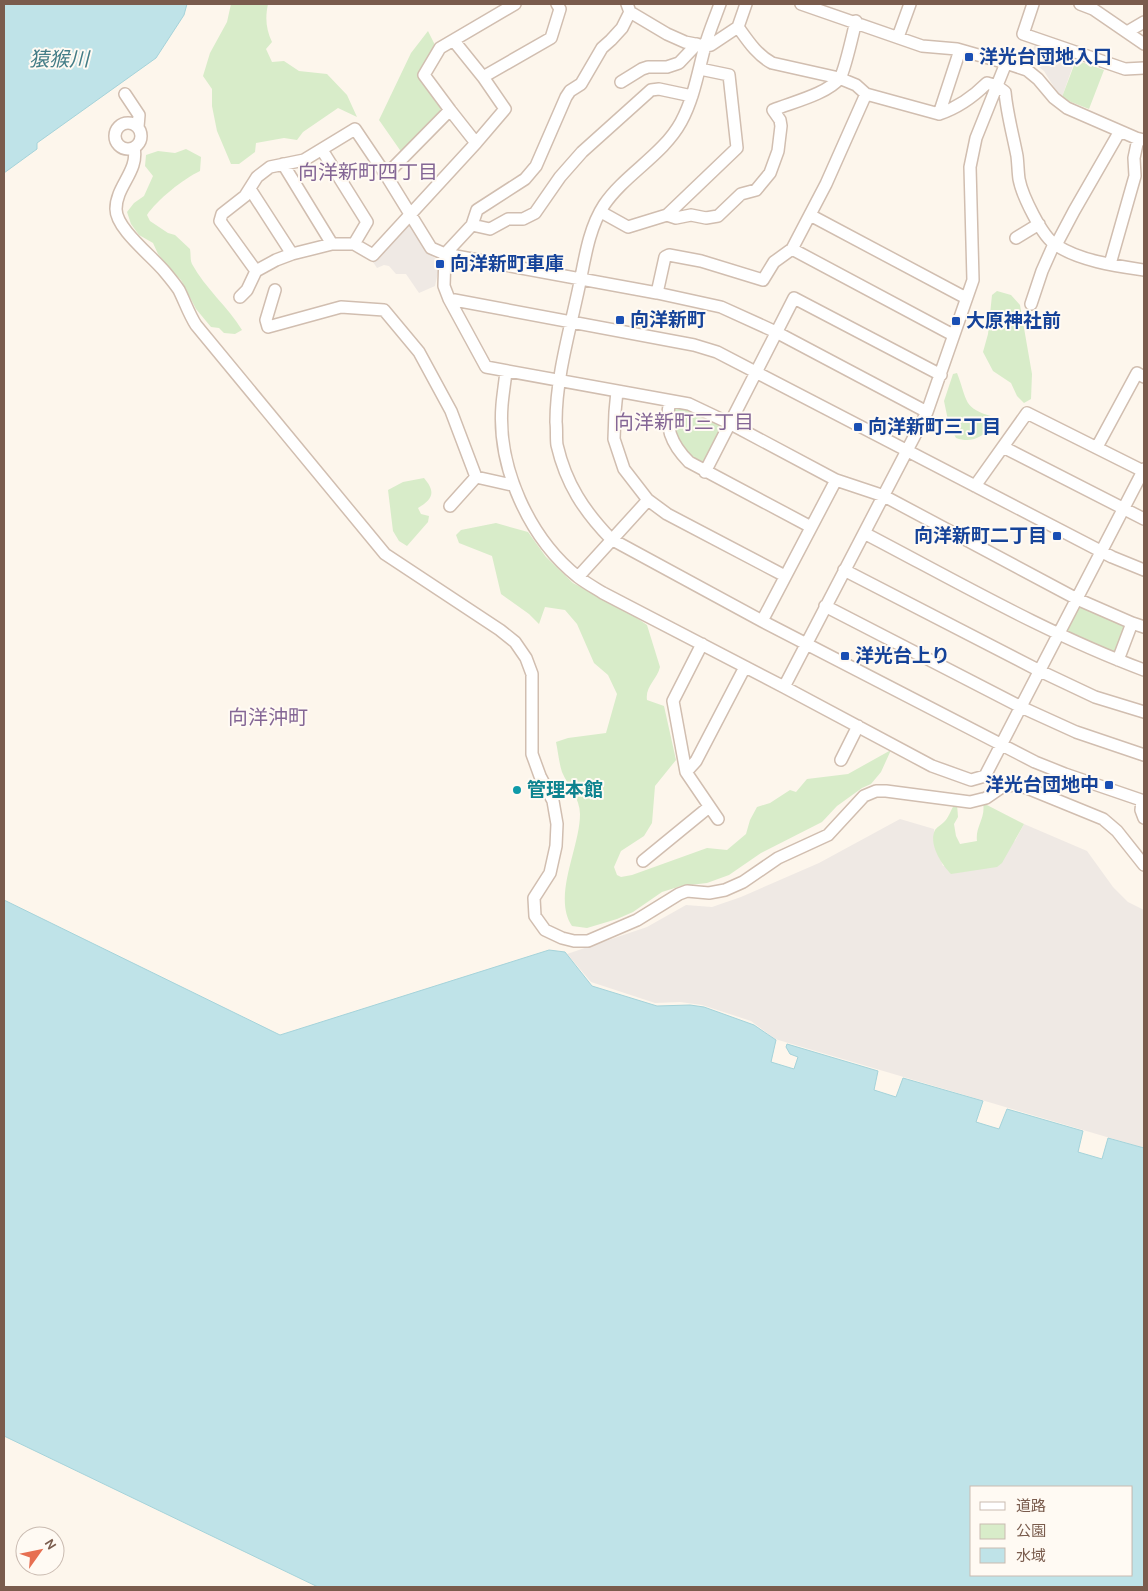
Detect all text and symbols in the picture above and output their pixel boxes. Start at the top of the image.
place label: 洋光台団地入口 [979,46,1112,68]
water label: 猿猴川 [29,48,91,71]
marker: 洋光台団地入口 [963,51,975,63]
district label: 向洋新町四丁目 [298,161,438,184]
place label: 向洋新町車庫 [450,253,564,275]
marker: 向洋新町車庫 [434,258,446,270]
place label: 向洋新町 [630,309,706,331]
place label: 大原神社前 [966,310,1061,332]
marker: 向洋新町 [614,314,626,326]
marker: 大原神社前 [950,315,962,327]
district label: 向洋新町三丁目 [614,411,754,434]
place label: 向洋新町三丁目 [868,416,1001,438]
marker: 向洋新町三丁目 [852,421,864,433]
place label: 向洋新町二丁目 [914,525,1047,547]
marker: 向洋新町二丁目 [1051,530,1063,542]
place label: 洋光台上り [855,645,950,667]
marker: 洋光台上り [839,650,851,662]
district label: 向洋沖町 [228,706,308,729]
place label: 洋光台団地中 [985,774,1099,796]
place label: 管理本館 [527,779,603,801]
marker: 洋光台団地中 [1103,779,1115,791]
marker: 管理本館 [511,784,523,796]
legend [970,1486,1133,1576]
text: 道路 [1016,1497,1046,1515]
text: 公園 [1016,1522,1046,1540]
north arrow [15,1526,65,1576]
text: N [41,1535,60,1553]
text: 水域 [1016,1547,1046,1565]

